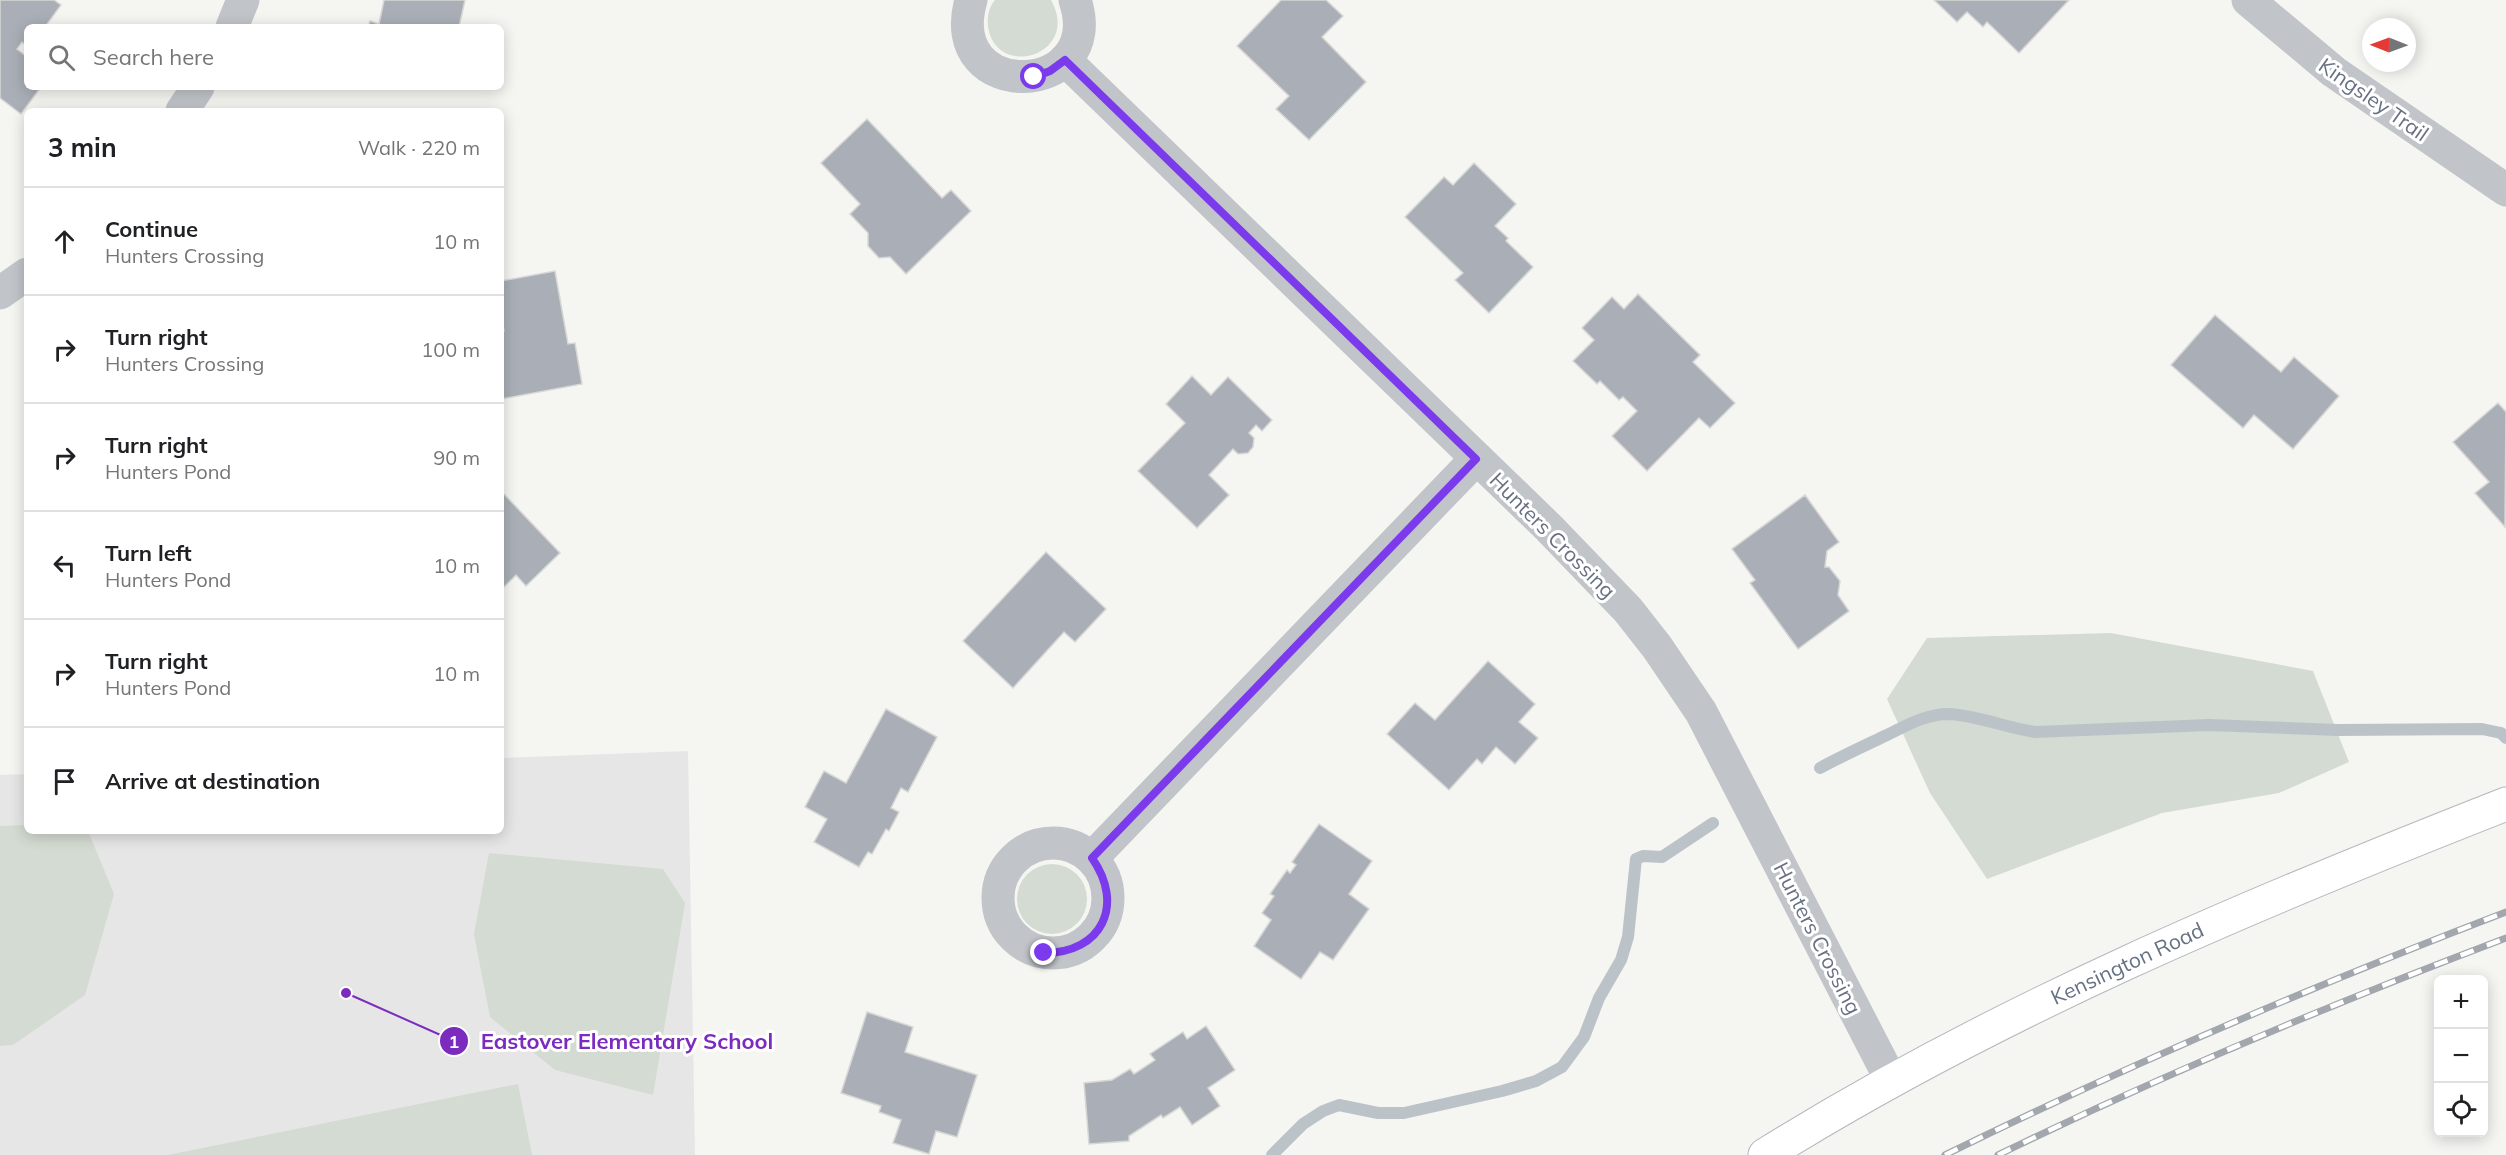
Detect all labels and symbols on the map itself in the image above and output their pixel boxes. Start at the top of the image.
north arrow [2362,18,2416,72]
street label: Kingsley Trail [2314,52,2434,146]
route start [1020,63,1046,89]
street label: Hunters Crossing [1485,467,1621,603]
street label: Hunters Crossing [1768,858,1868,1018]
street label: Kensington Road [2046,916,2208,1010]
route end [1030,939,1056,965]
callout: Eastover Elementary School [439,1021,785,1061]
text: Eastover Elementary School [481,1027,773,1055]
text: 1 [449,1030,459,1053]

